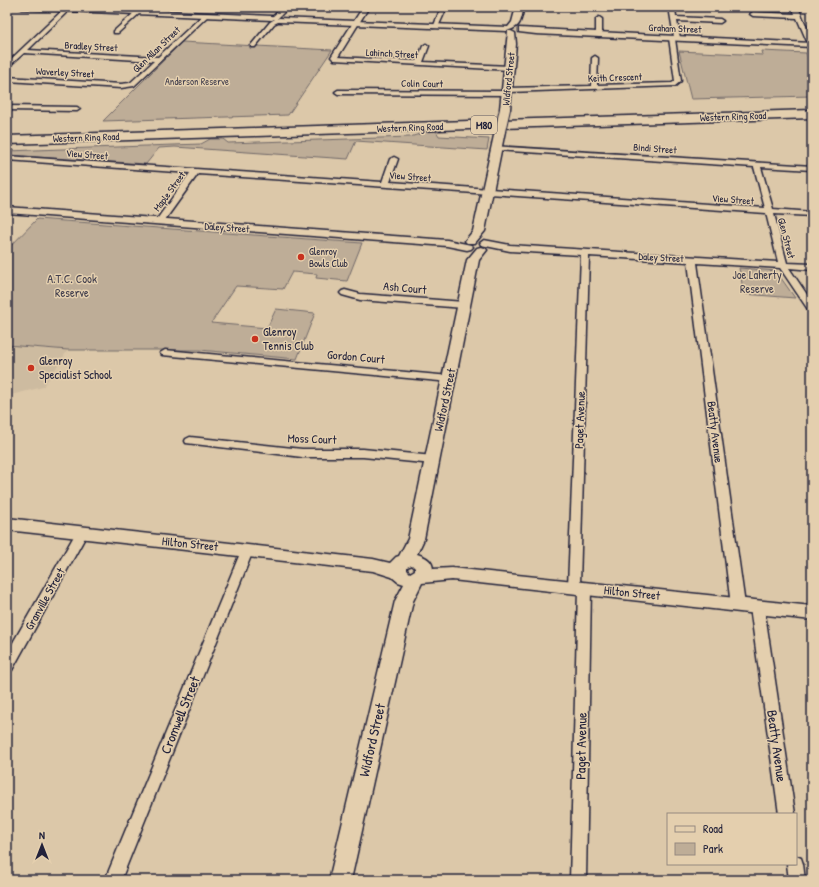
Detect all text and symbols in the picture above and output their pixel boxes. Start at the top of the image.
street label: Graham Street [648,21,702,36]
street label: Glen Allan Street [130,23,183,75]
street label: Bradley Street [64,39,118,54]
street label: Lahinch Street [366,46,419,61]
street label: Widford Street [499,51,518,106]
street label: Waverley Street [35,64,95,81]
street label: Keith Crescent [588,70,643,85]
park label: Anderson Reserve [165,75,229,88]
street label: Colin Court [401,77,444,90]
street label: Western Ring Road [700,109,767,124]
road number: M80 [471,116,497,134]
street label: Western Ring Road [377,120,444,135]
street label: Western Ring Road [53,130,120,145]
street label: Bindi Street [633,140,678,157]
street label: View Street [66,147,109,162]
street label: Maple Street [151,168,189,214]
street label: View Street [389,169,432,184]
street label: View Street [712,192,755,207]
street label: Glen Street [775,216,798,260]
street label: Daley Street [204,219,250,236]
place label: Glenroy Bowls Club [309,245,348,270]
street label: Daley Street [638,250,684,265]
marker: Glenroy Bowls Club [296,252,306,262]
park label: Joe Laherty Reserve [732,266,782,297]
park label: A.T.C. Cook Reserve [47,270,97,301]
street label: Ash Court [383,277,428,298]
place label: Glenroy Tennis Club [263,323,314,354]
marker: Glenroy Tennis Club [250,334,260,344]
street label: Gordon Court [326,346,386,368]
place label: Glenroy Specialist School [39,352,113,383]
marker: Glenroy Specialist School [26,363,36,373]
street label: Widford Street [430,366,460,433]
street label: Paget Avenue [570,391,589,449]
street label: Beatty Avenue [703,400,728,464]
street label: Moss Court [287,429,338,448]
street label: Hilton Street [161,532,220,555]
street label: Granville Street [20,564,69,633]
street label: Hilton Street [603,581,662,604]
street label: Cromwell Street [155,673,204,756]
street label: Widford Street [354,701,389,778]
street label: Beatty Avenue [762,709,792,784]
street label: Paget Avenue [570,712,592,780]
legend [667,813,797,865]
text: Road [703,820,723,837]
north arrow [22,825,62,865]
text: N [39,828,45,842]
text: Park [703,840,723,857]

